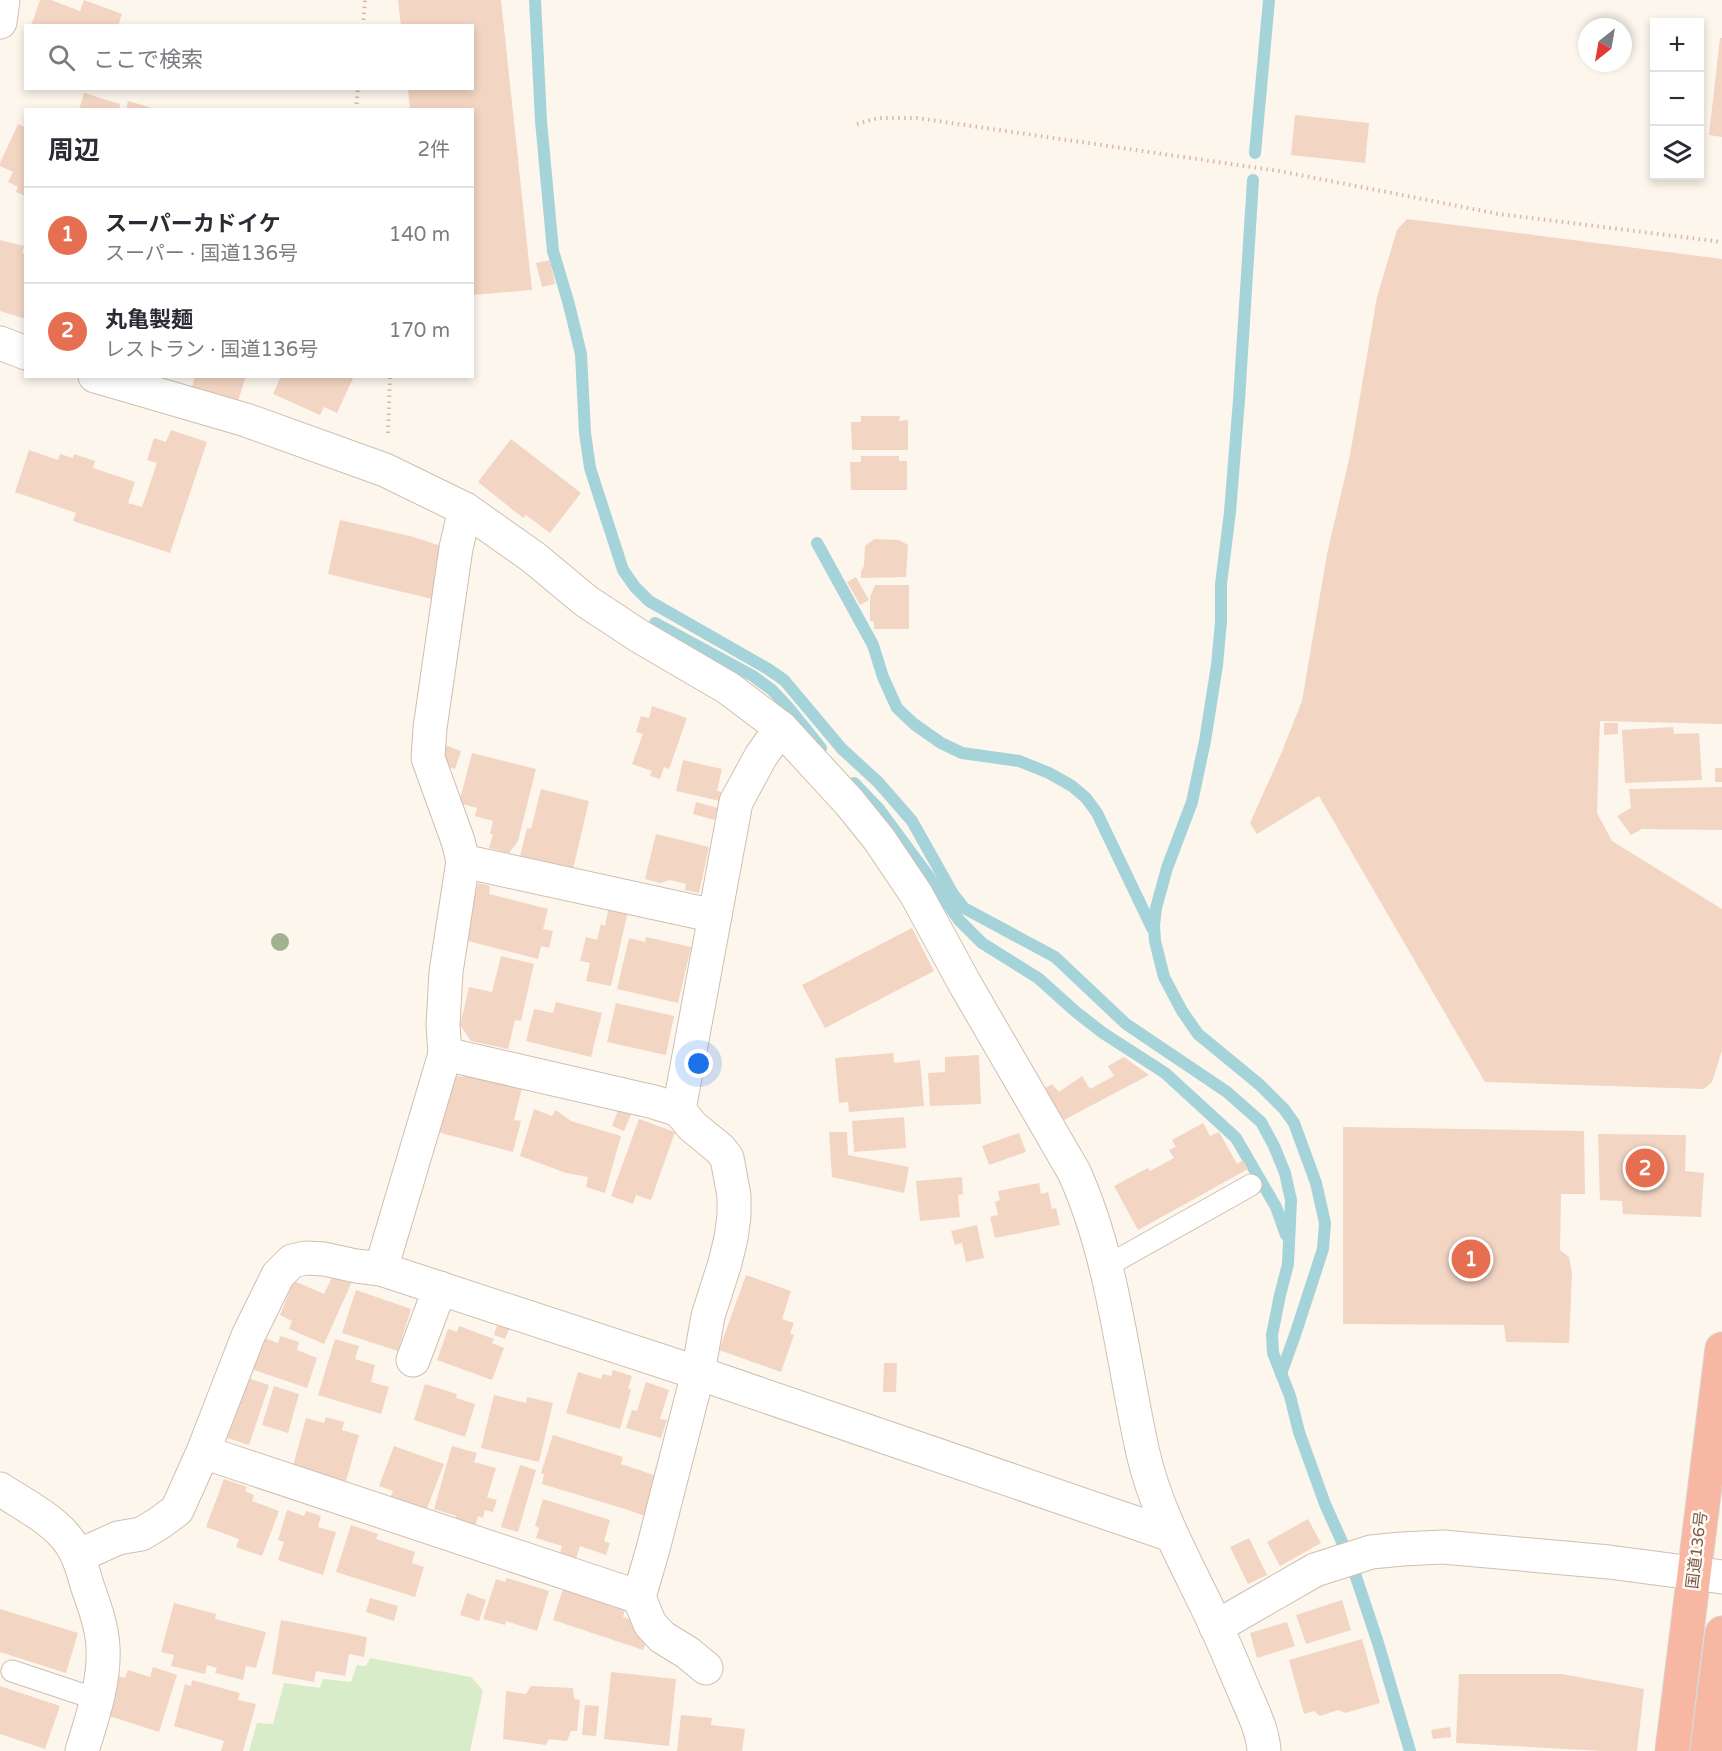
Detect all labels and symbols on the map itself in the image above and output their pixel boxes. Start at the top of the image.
north arrow [1578,18,1632,72]
your location [684,1049,713,1078]
pin: 2 [1626,1146,1664,1190]
pin: 1 [1452,1236,1490,1282]
street label: 国道136号 [1682,1510,1712,1590]

